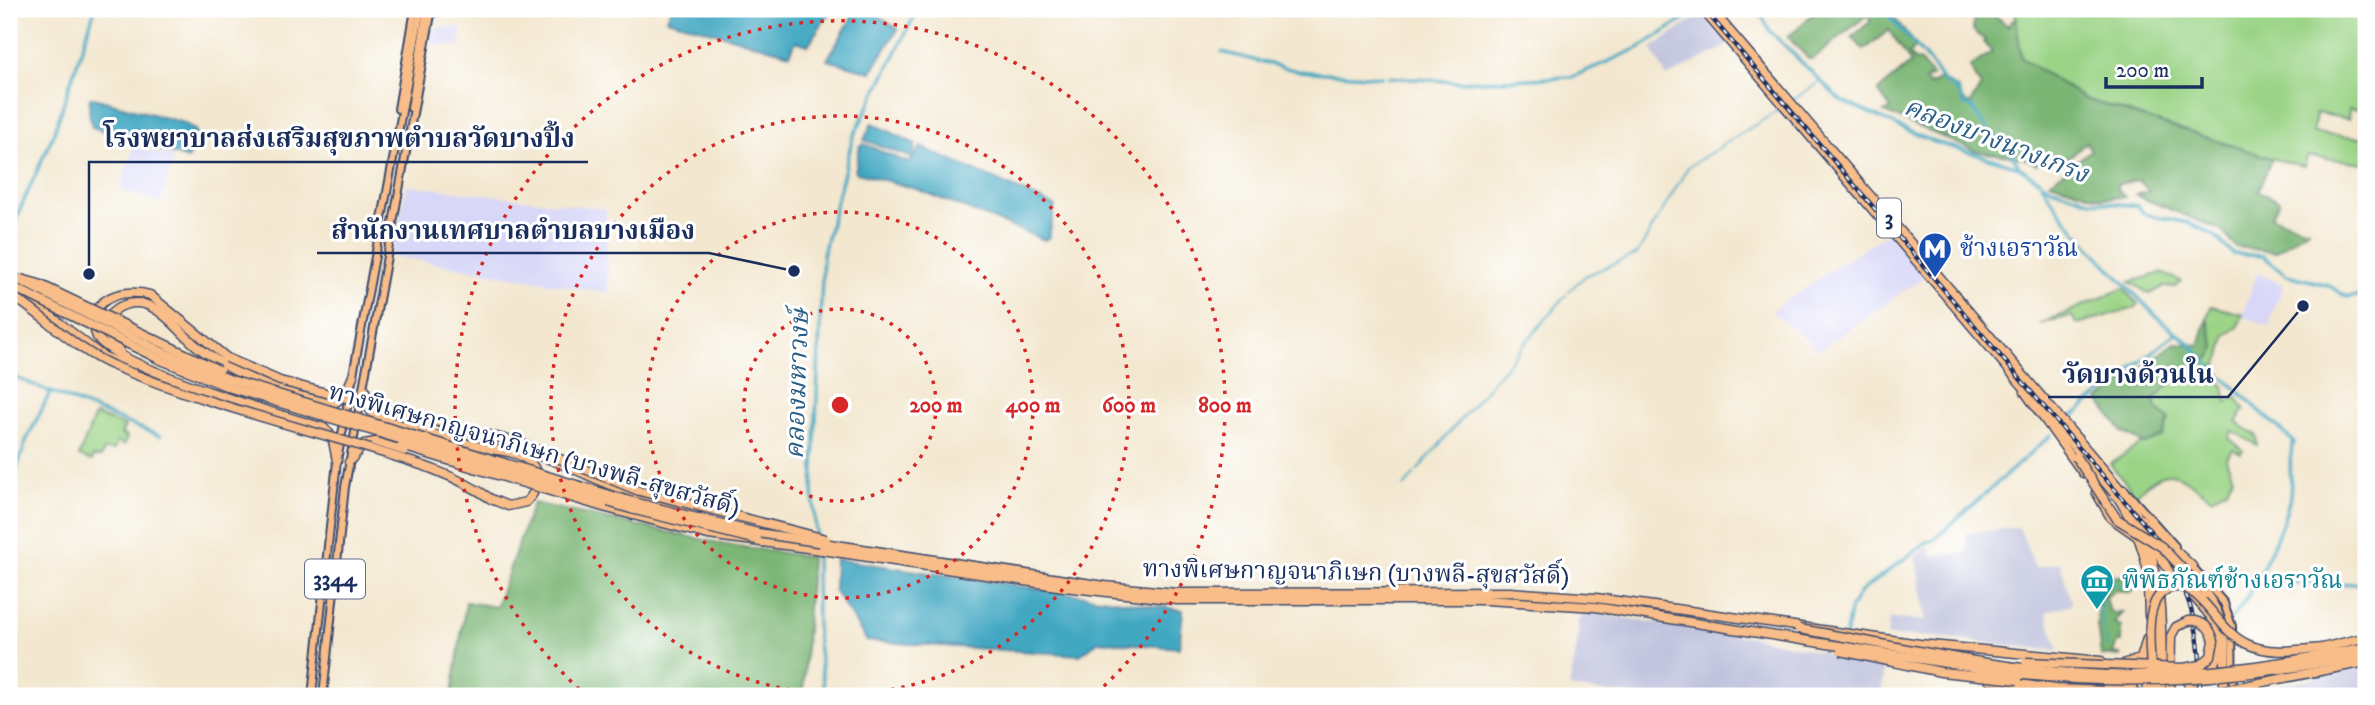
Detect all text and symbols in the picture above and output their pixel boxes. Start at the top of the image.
scale bar [2106,46,2202,90]
text: 200 m [2116,58,2169,84]
water label: คลองบางนางเกรง [1899,91,2094,192]
callout: โรงพยาบาลส่งเสริมสุขภาพตำบลวัดบางปิ้ง [89,115,588,162]
text: โรงพยาบาลส่งเสริมสุขภาพตำบลวัดบางปิ้ง [102,120,575,156]
road number: 3 [1877,198,1901,238]
callout: สำนักงานเทศบาลตำบลบางเมือง [317,206,709,253]
text: สำนักงานเทศบาลตำบลบางเมือง [331,215,695,248]
metro station icon: ช้างเอราวัณ [1916,230,1954,279]
place label: ช้างเอราวัณ [1960,234,2078,264]
water label: คลองมหาวงษ์ [779,304,817,460]
callout: วัดบางด้วนใน [2048,350,2228,397]
text: วัดบางด้วนใน [2062,356,2214,392]
street label: ทางพิเศษกาญจนาภิเษก (บางพลี-สุขสวัสดิ์) [325,373,744,523]
centre of rings [828,393,852,417]
text: 200 m [909,393,963,419]
text: 400 m [1006,393,1061,419]
text: 600 m [1102,393,1156,419]
text: 800 m [1198,393,1252,419]
street label: ทางพิเศษกาญจนาภิเษก (บางพลี-สุขสวัสดิ์) [1142,551,1570,592]
road number: 3344 [305,559,365,598]
museum icon: พิพิธภัณฑ์ช้างเอราวัณ [2078,562,2116,611]
place label: พิพิธภัณฑ์ช้างเอราวัณ [2122,564,2342,596]

